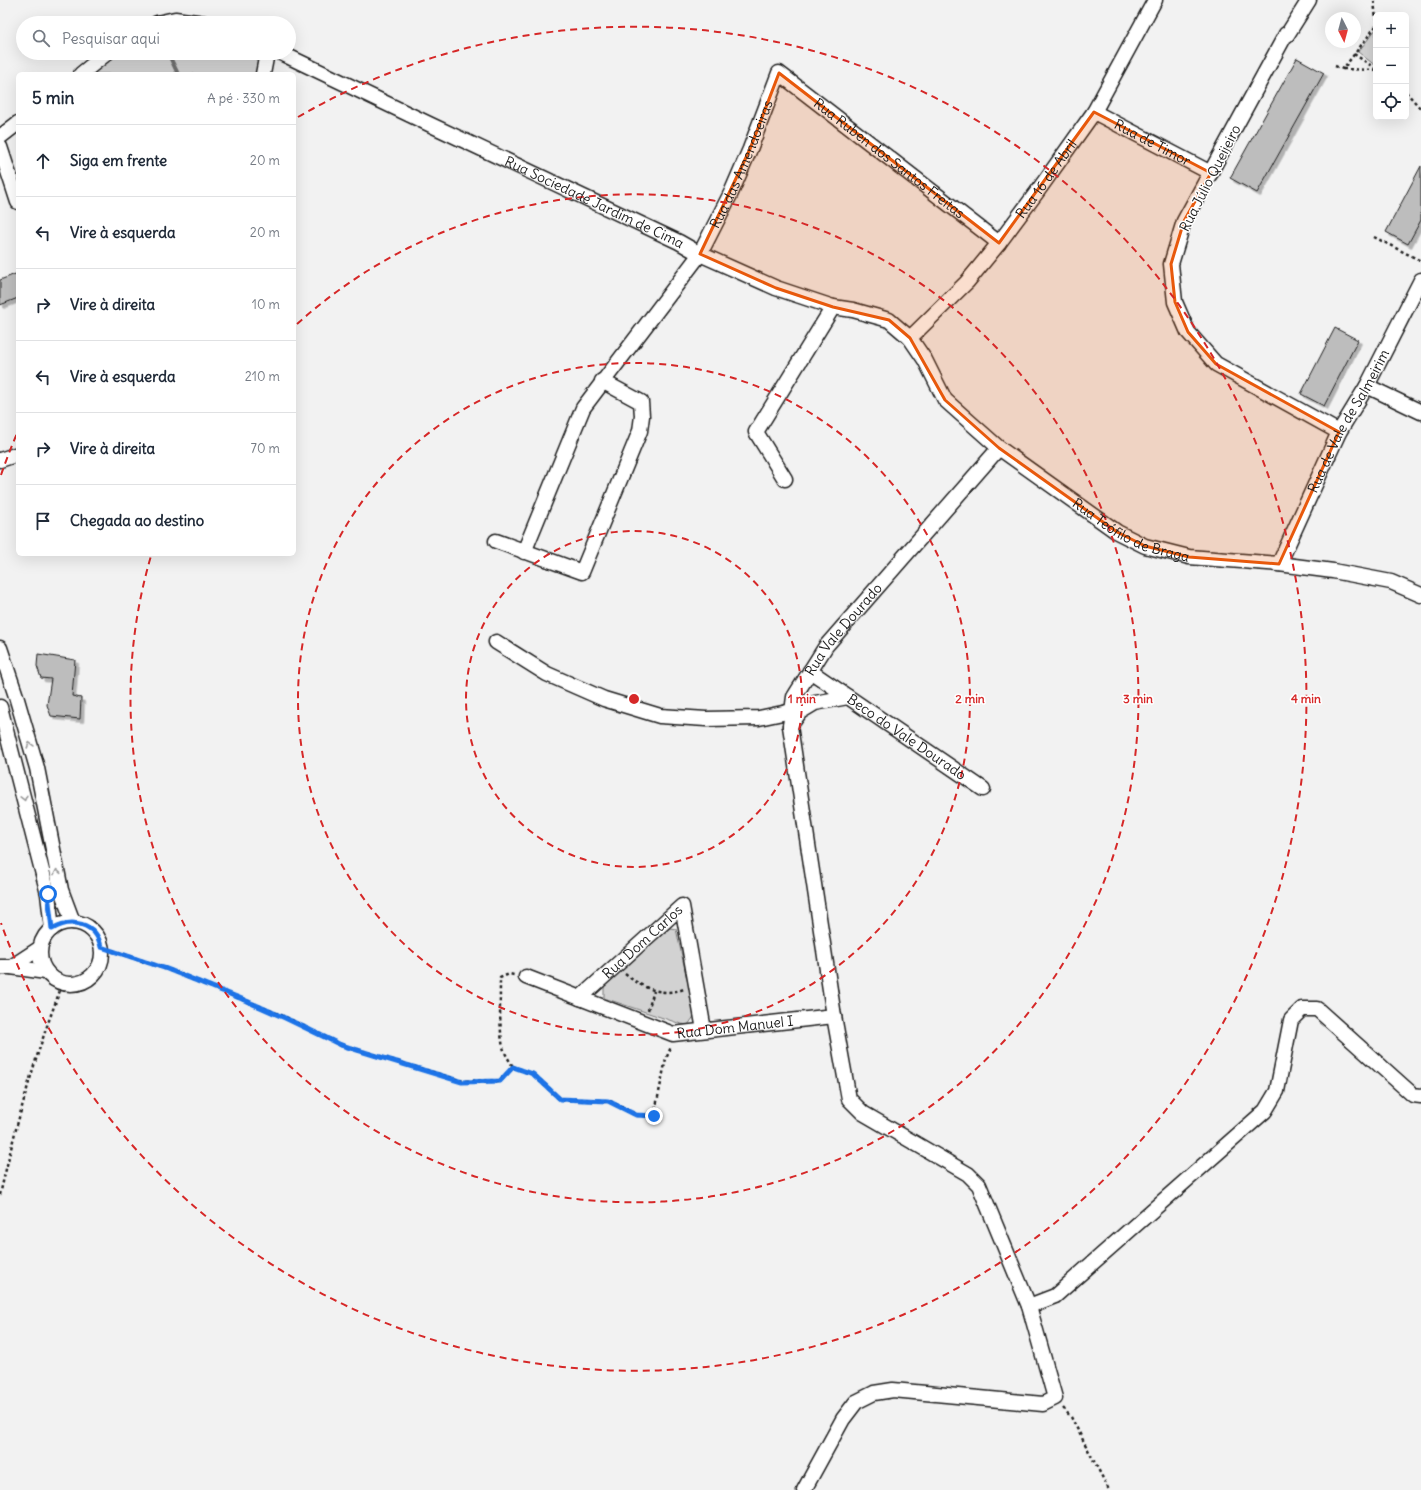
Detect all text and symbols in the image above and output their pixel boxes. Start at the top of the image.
north arrow [1325,12,1361,48]
map controls [1373,12,1409,120]
button: + [1373,12,1409,48]
search box [16,16,296,60]
icon: search [30,27,52,49]
text: Pesquisar aqui [62,29,160,48]
button: − [1373,48,1409,84]
button: locate [1373,84,1409,120]
text: 5 min [32,87,74,109]
text: A pé · 330 m [207,90,280,107]
street label: Rua Ruben dos Santos Freitas [810,94,968,222]
street label: Rua das Amendoeiras [706,98,777,231]
street label: Rua de Timor [1111,115,1194,170]
street label: Rua Júlio Queijeiro [1175,121,1245,234]
street label: Rua 16 de Abril [1012,136,1081,222]
icon: ahead [32,150,54,172]
text: Siga em frente [70,151,167,170]
text: 20 m [250,152,280,169]
street label: Rua Sociedade Jardim de Cima [502,152,687,252]
icon: left [32,222,54,244]
text: Vire à esquerda [70,223,176,242]
text: 20 m [250,224,280,241]
icon: right [32,294,54,316]
text: Vire à direita [70,295,155,314]
text: 10 m [252,296,280,313]
street label: Rua de Vale de Salmeirim [1304,346,1393,496]
icon: left [32,366,54,388]
text: Vire à esquerda [70,367,176,386]
text: 210 m [245,368,280,385]
icon: right [32,438,54,460]
text: Vire à direita [70,439,155,458]
text: 70 m [251,440,280,457]
street label: Rua Teófilo de Braga [1069,494,1192,566]
icon: arrive [32,510,54,532]
text: Chegada ao destino [70,511,204,530]
street label: Rua Vale Dourado [801,579,886,679]
street label: Beco do Vale Dourado [844,690,970,784]
text: 1 min [788,691,816,706]
text: 2 min [955,691,985,706]
text: 3 min [1123,691,1153,706]
text: 4 min [1291,691,1321,706]
centre of rings [627,692,641,706]
one-way arrow [27,741,35,748]
one-way arrow [19,795,28,802]
one-way arrow [54,869,62,875]
route start [39,885,57,903]
street label: Rua Dom Carlos [598,901,686,983]
street label: Rua Dom Manuel I [676,1012,794,1043]
route end [645,1107,663,1125]

